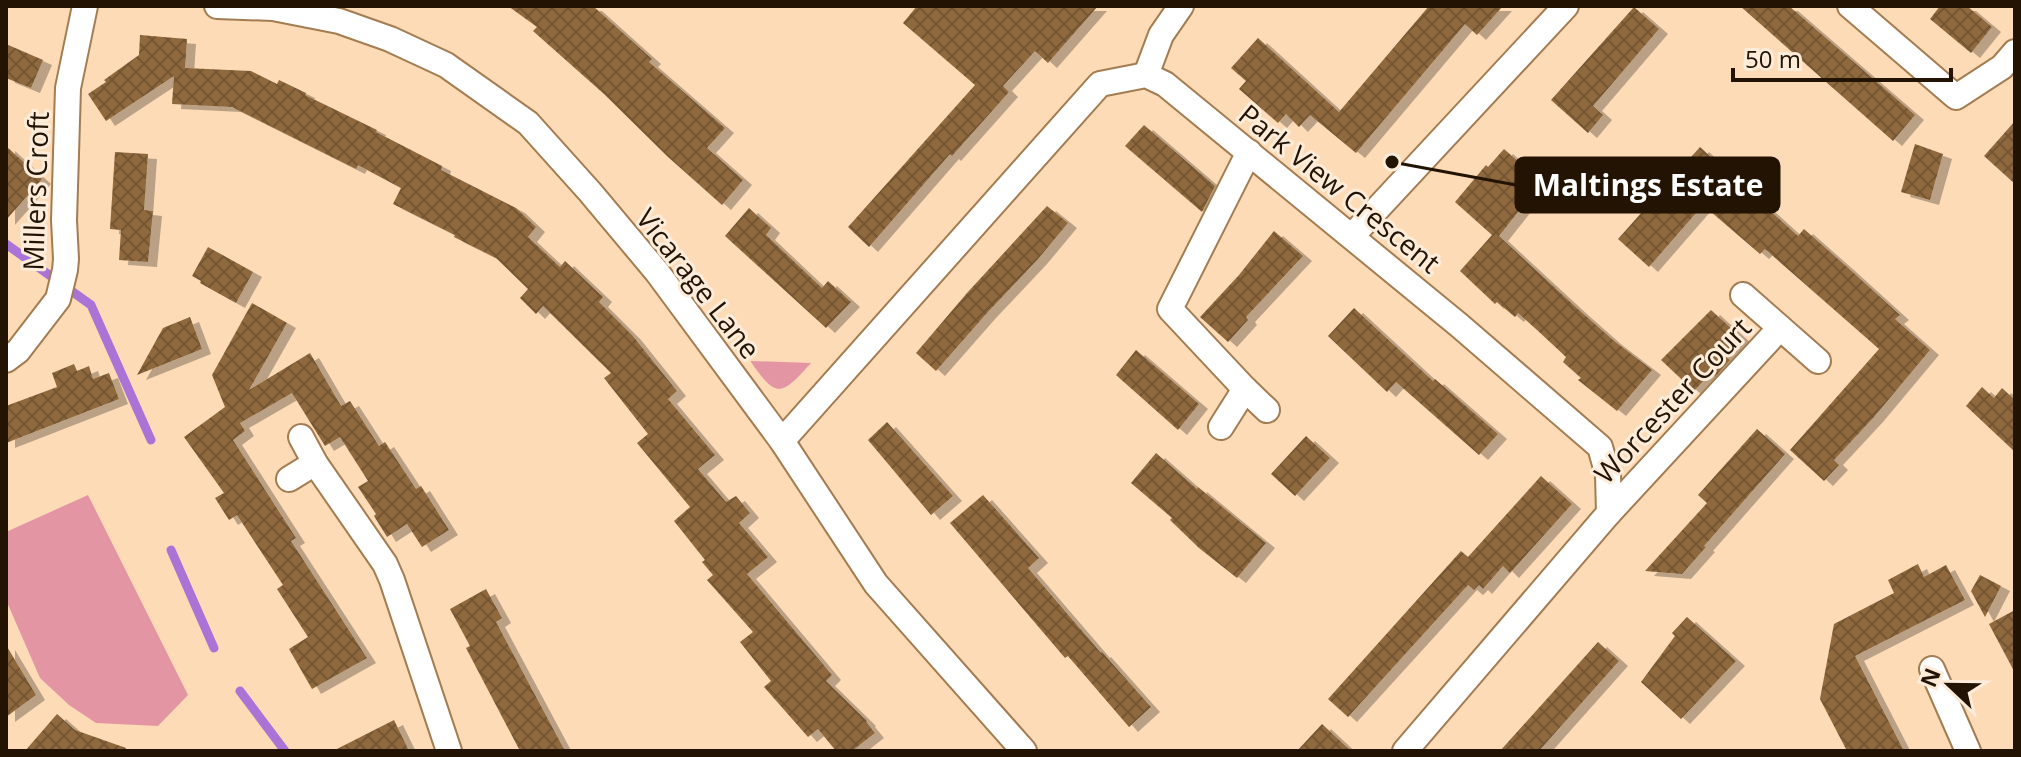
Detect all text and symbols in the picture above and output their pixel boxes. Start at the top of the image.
scale bar [1733,32,1951,82]
text: 50 m [1745,42,1801,75]
street label: Park View Crescent [1231,95,1449,281]
street label: Millers Croft [13,111,57,271]
callout: Maltings Estate [1516,158,1779,212]
text: Maltings Estate [1533,164,1763,205]
street label: Vicarage Lane [628,200,770,366]
street label: Worcester Court [1585,309,1759,491]
north arrow [1909,645,1989,725]
text: N [1912,663,1947,691]

